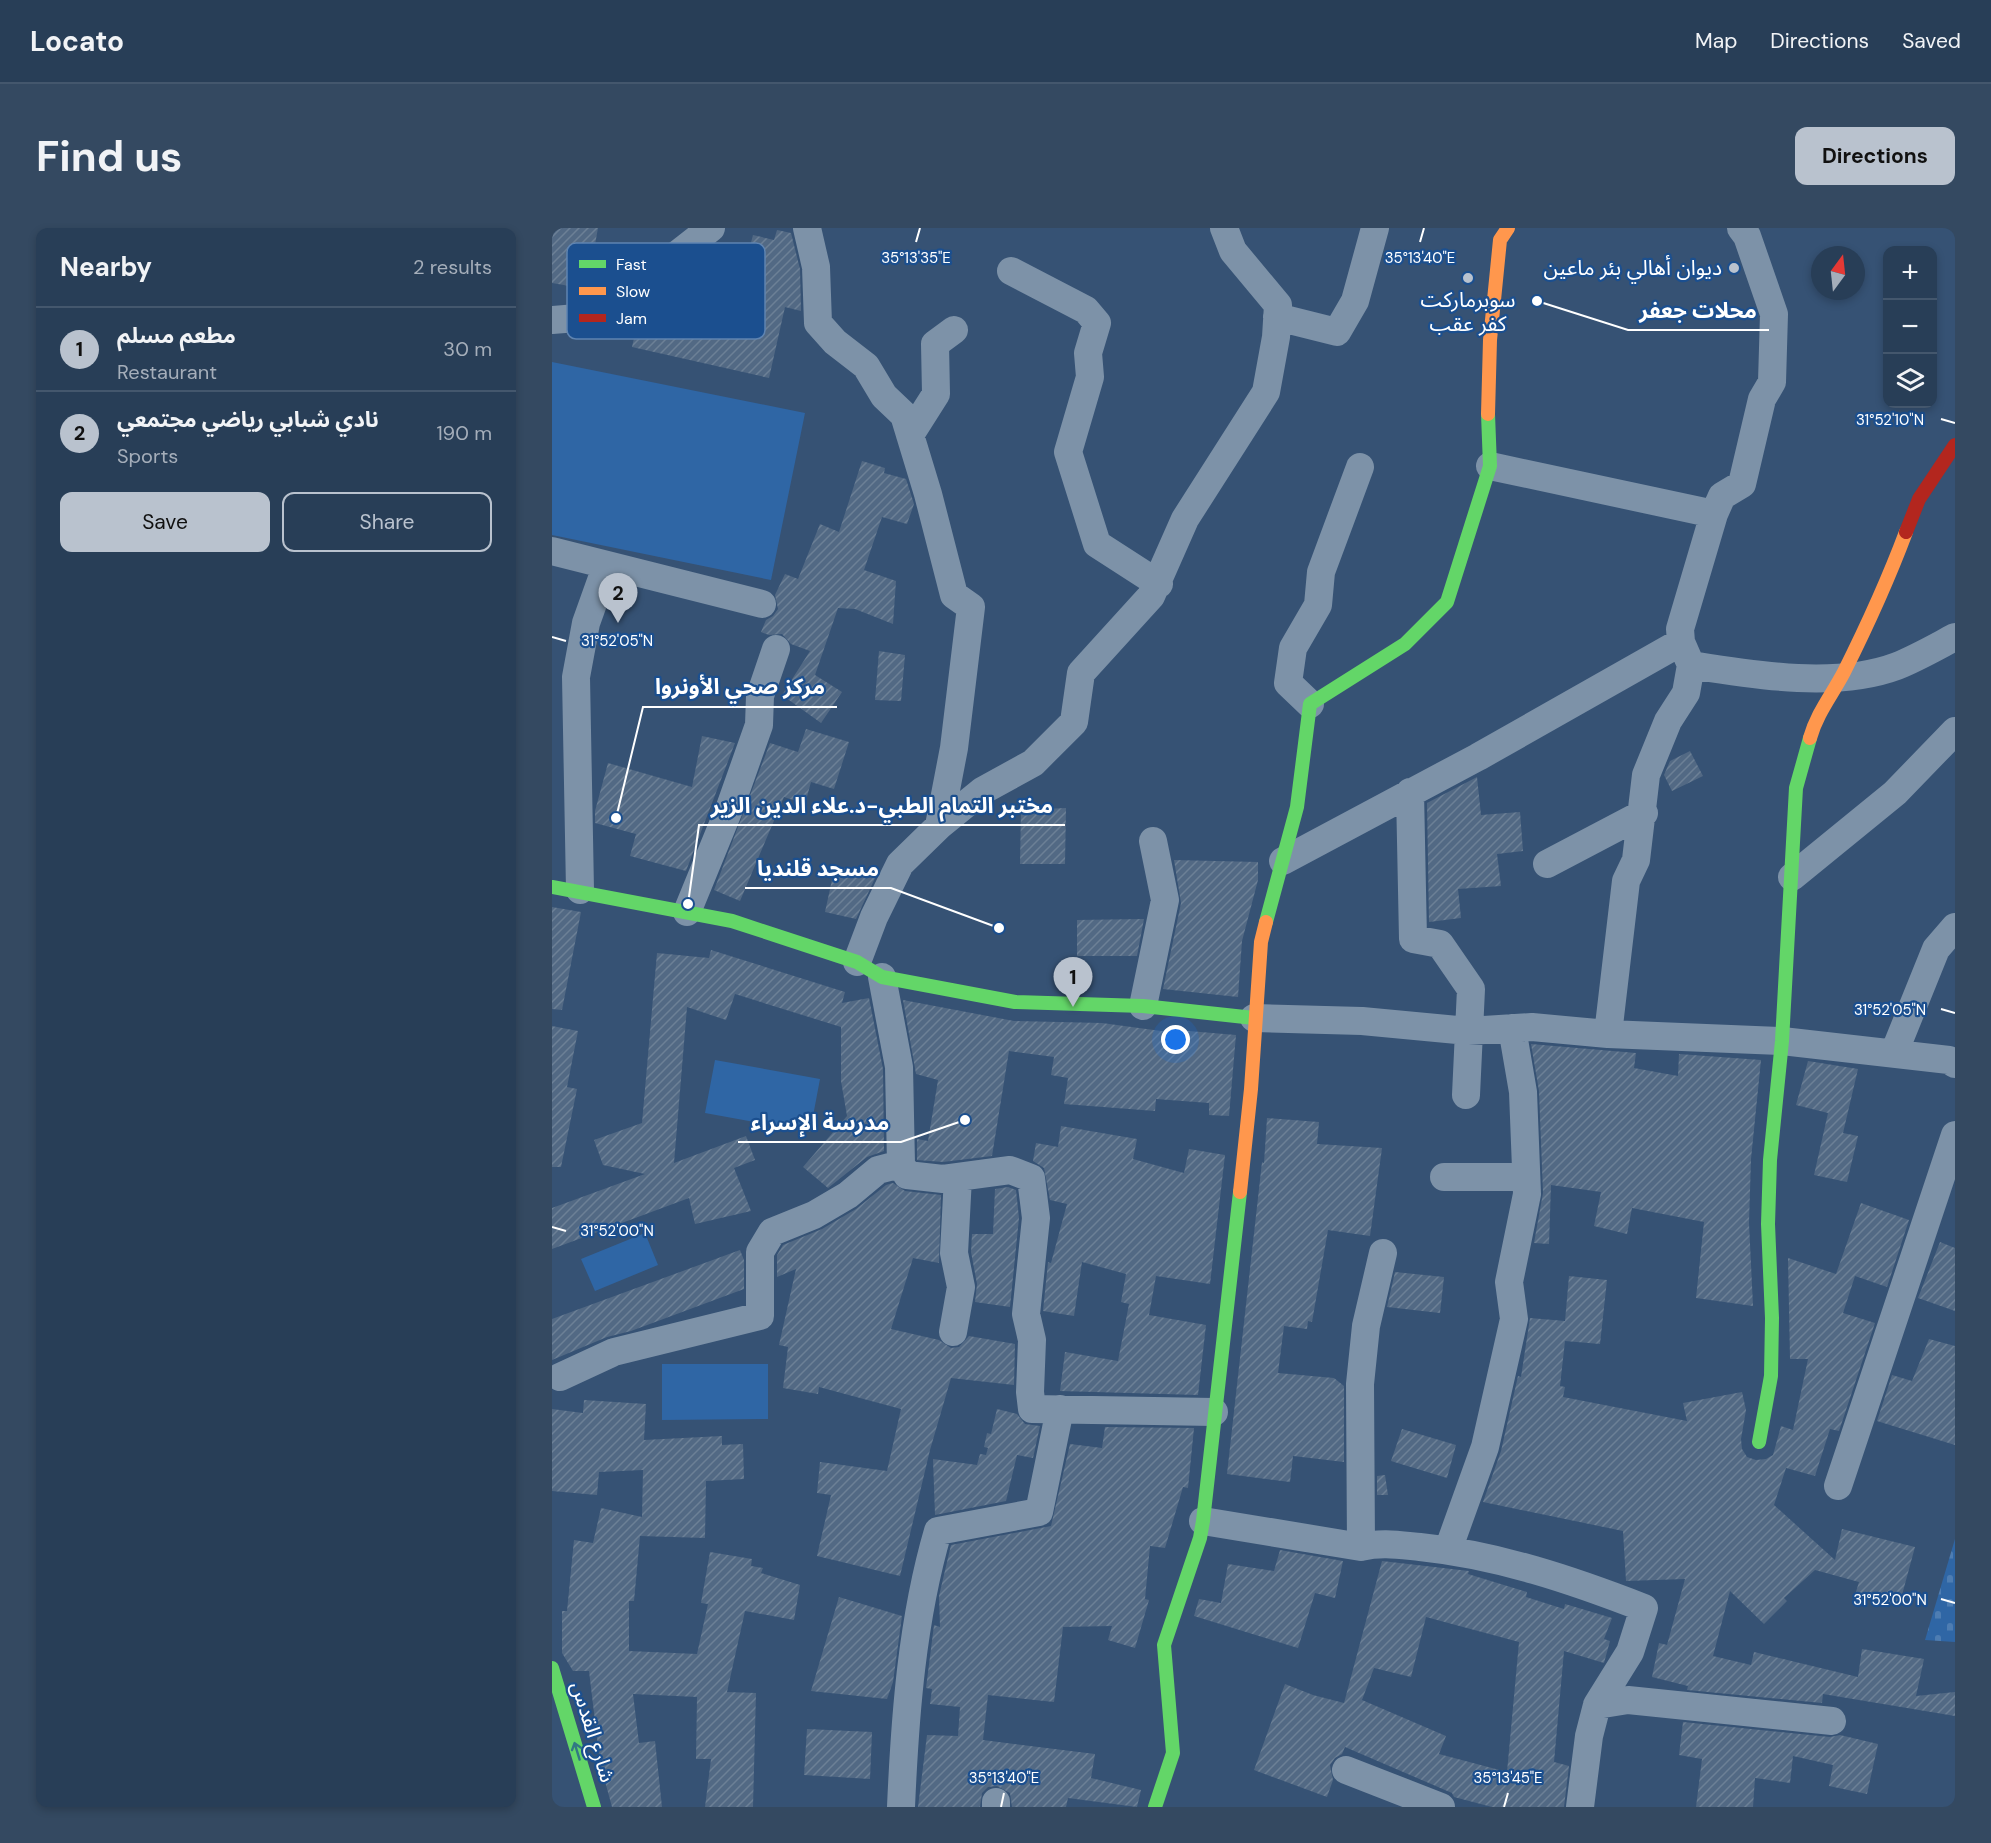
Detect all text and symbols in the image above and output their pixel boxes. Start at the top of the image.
text: Locato [30,23,124,60]
text: Map [1695,27,1737,55]
text: Directions [1770,27,1869,55]
text: Saved [1902,27,1961,55]
button: Directions [1795,127,1955,185]
text: Find us [36,129,182,184]
legend [567,243,765,339]
north arrow [1811,246,1865,300]
map controls [1883,246,1937,408]
button: + [1883,246,1937,300]
text: 35°13'35"E [881,248,951,268]
text: 35°13'40"E [1385,248,1455,268]
text: Nearby [60,250,152,284]
text: 2 results [413,254,492,280]
text: Fast [616,254,647,275]
place label: ديوان أهالي بئر ماعين [1544,254,1722,284]
marker: ديوان أهالي بئر ماعين [1727,261,1741,275]
marker: سوبرماركت كفر عقب [1461,271,1475,285]
text: Slow [616,281,650,302]
place label: سوبرماركت كفر عقب [1420,286,1516,338]
callout: محلات جعفر [1628,290,1769,330]
text: محلات جعفر [1638,296,1757,325]
button: − [1883,300,1937,354]
text: Jam [616,308,647,329]
text: مطعم مسلم [117,321,236,350]
text: 1 [76,336,83,362]
text: 30 m [443,336,492,362]
button: layers [1883,354,1937,408]
text: Restaurant [117,359,217,385]
text: نادي شبابي رياضي مجتمعي [117,405,379,434]
text: 31°52'10"N [1856,410,1924,430]
text: 2 [74,420,85,446]
text: 190 m [436,420,492,446]
text: Sports [117,443,178,469]
button: Save [60,492,270,552]
button: Share [282,492,492,552]
pin: 2 [598,574,638,623]
text: 31°52'05"N [581,631,653,651]
callout: مركز صحي الأونروا [643,667,837,707]
text: مركز صحي الأونروا [655,672,825,704]
callout: مختبر التمام الطبي-د.علاء الدين الزير [699,785,1065,825]
text: مختبر التمام الطبي-د.علاء الدين الزير [710,791,1053,823]
callout: مسجد قلنديا [745,848,891,888]
text: مسجد قلنديا [757,854,879,883]
pin: 1 [1054,958,1092,1007]
text: 31°52'05"N [1854,1000,1926,1020]
your location [1161,1025,1190,1054]
callout: مدرسة الإسراء [738,1102,901,1142]
text: مدرسة الإسراء [751,1108,889,1138]
text: 31°52'00"N [580,1221,654,1241]
text: 31°52'00"N [1853,1590,1927,1610]
street label: شارع القدس [563,1678,622,1786]
one-way arrow [571,1742,582,1761]
text: 35°13'40"E [969,1768,1039,1788]
text: 35°13'45"E [1473,1768,1543,1788]

